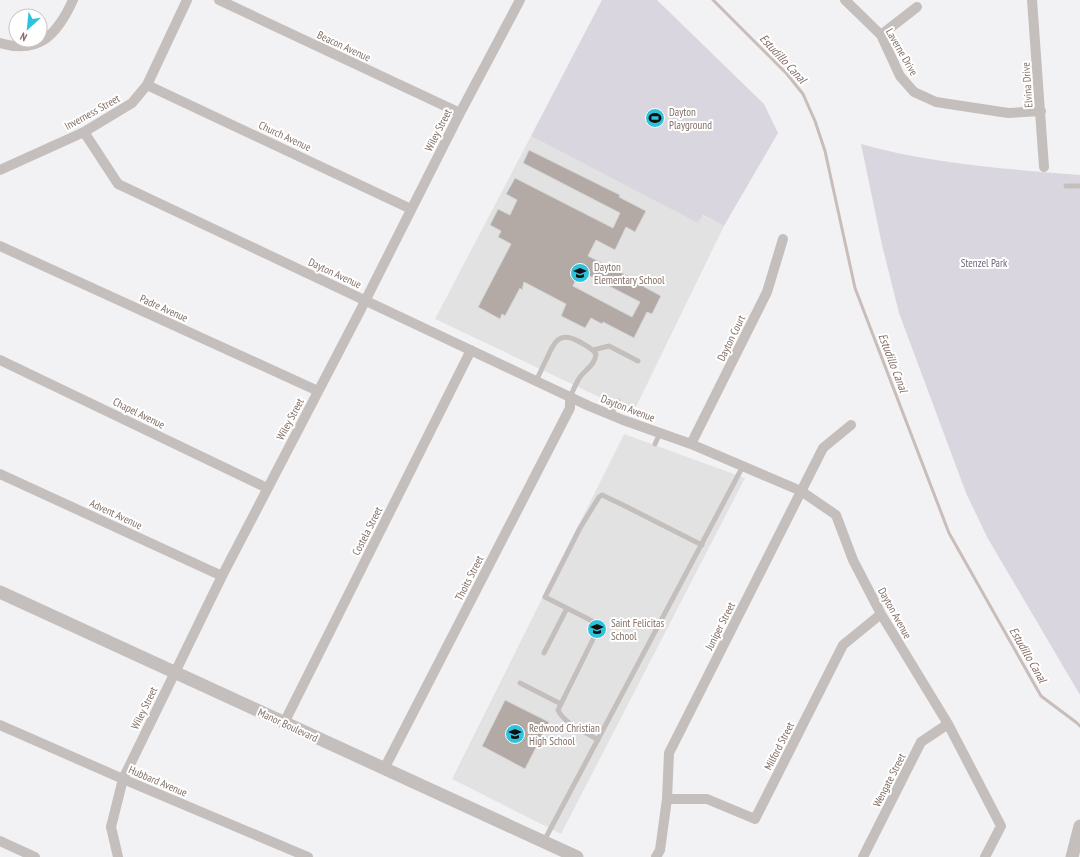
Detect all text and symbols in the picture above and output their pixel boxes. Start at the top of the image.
north arrow [8,8,48,48]
street label: Laverne Drive [883,26,921,79]
street label: Beacon Avenue [315,28,373,65]
text: N [18,29,29,44]
water label: Estudillo Canal [757,31,811,87]
street label: Elvina Drive [1018,61,1036,108]
street label: Inverness Street [62,91,122,133]
place label: Dayton Playground [669,105,712,132]
street label: Wiley Street [421,106,455,154]
sports icon: Dayton Playground [644,107,666,129]
street label: Church Avenue [257,118,314,154]
street label: Dayton Avenue [306,255,364,292]
park label: Stenzel Park [961,256,1008,270]
place label: Dayton Elementary School [594,260,665,287]
school or university icon: Dayton Elementary School [569,262,591,284]
street label: Padre Avenue [138,291,191,325]
street label: Dayton Court [714,313,748,363]
water label: Estudillo Canal [875,331,912,395]
street label: Dayton Avenue [599,391,657,425]
street label: Chapel Avenue [111,394,168,432]
street label: Wiley Street [273,396,307,442]
street label: Advent Avenue [87,496,145,532]
street label: Costela Street [349,504,385,558]
street label: Thoits Street [452,553,486,603]
street label: Dayton Avenue [875,585,915,642]
street label: Juniper Street [701,600,738,653]
place label: Saint Felicitas School [611,616,664,643]
school or university icon: Saint Felicitas School [586,618,608,640]
water label: Estudillo Canal [1006,624,1051,686]
street label: Wiley Street [128,684,160,732]
street label: Manor Boulevard [256,705,320,745]
street label: Milford Street [761,720,797,772]
place label: Redwood Christian High School [529,721,600,748]
school or university icon: Redwood Christian High School [504,723,526,745]
street label: Wengate Street [870,751,908,809]
street label: Hubbard Avenue [127,762,190,800]

